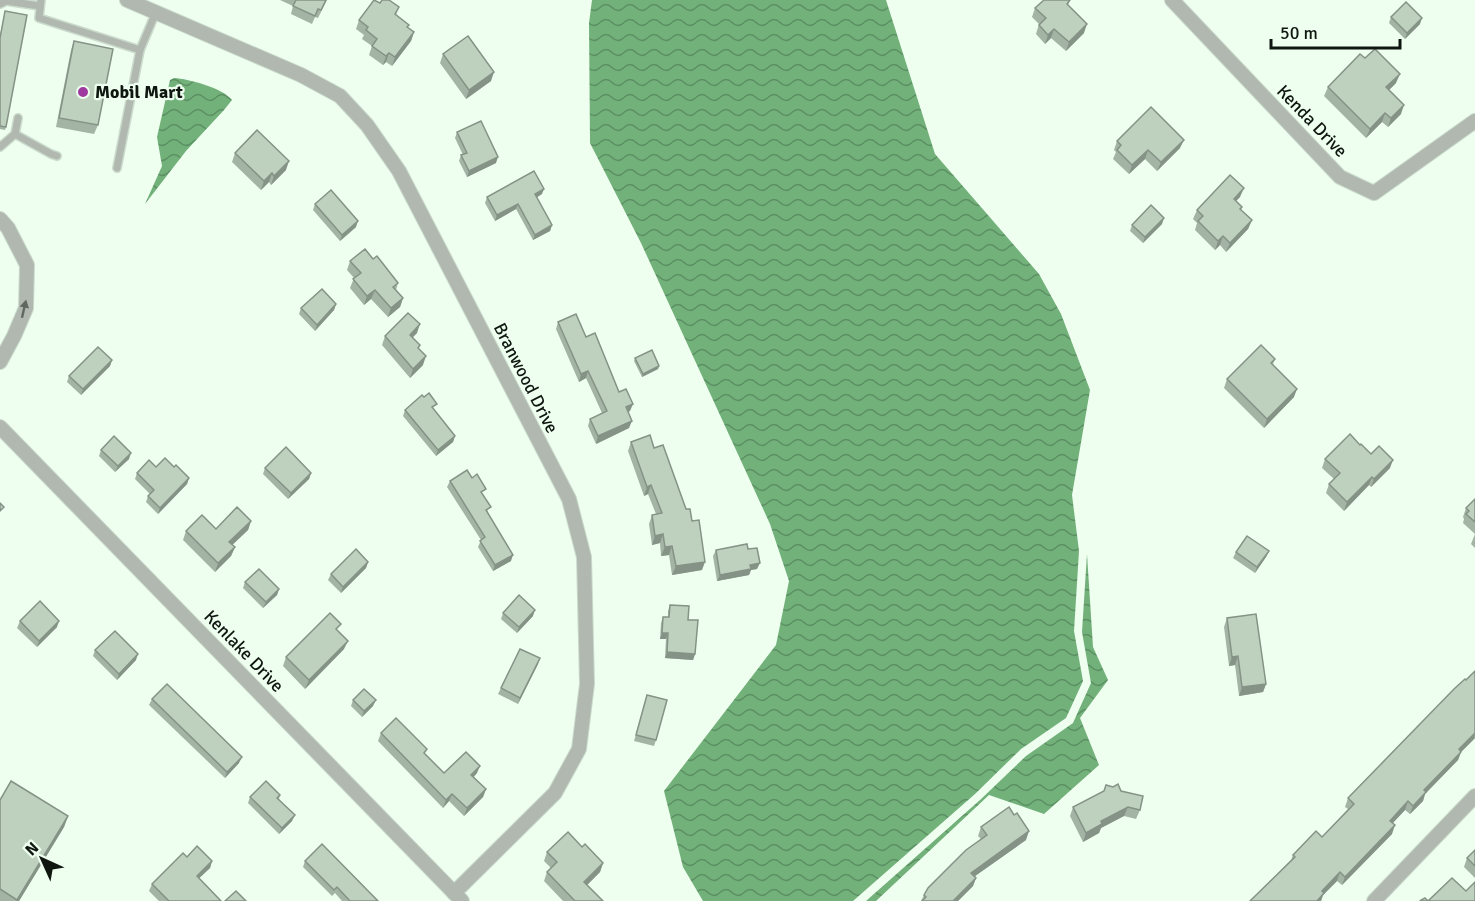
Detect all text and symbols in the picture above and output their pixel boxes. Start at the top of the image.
scale bar [1271,12,1400,50]
text: 50 m [1280,22,1318,44]
street label: Kenda Drive [1272,80,1352,162]
place label: Mobil Mart [95,81,183,103]
marker: Mobil Mart [76,85,90,99]
one-way arrow [19,300,29,318]
street label: Branwood Drive [489,319,563,437]
street label: Kenlake Drive [199,605,289,697]
north arrow [12,829,72,889]
text: N [21,838,43,860]

